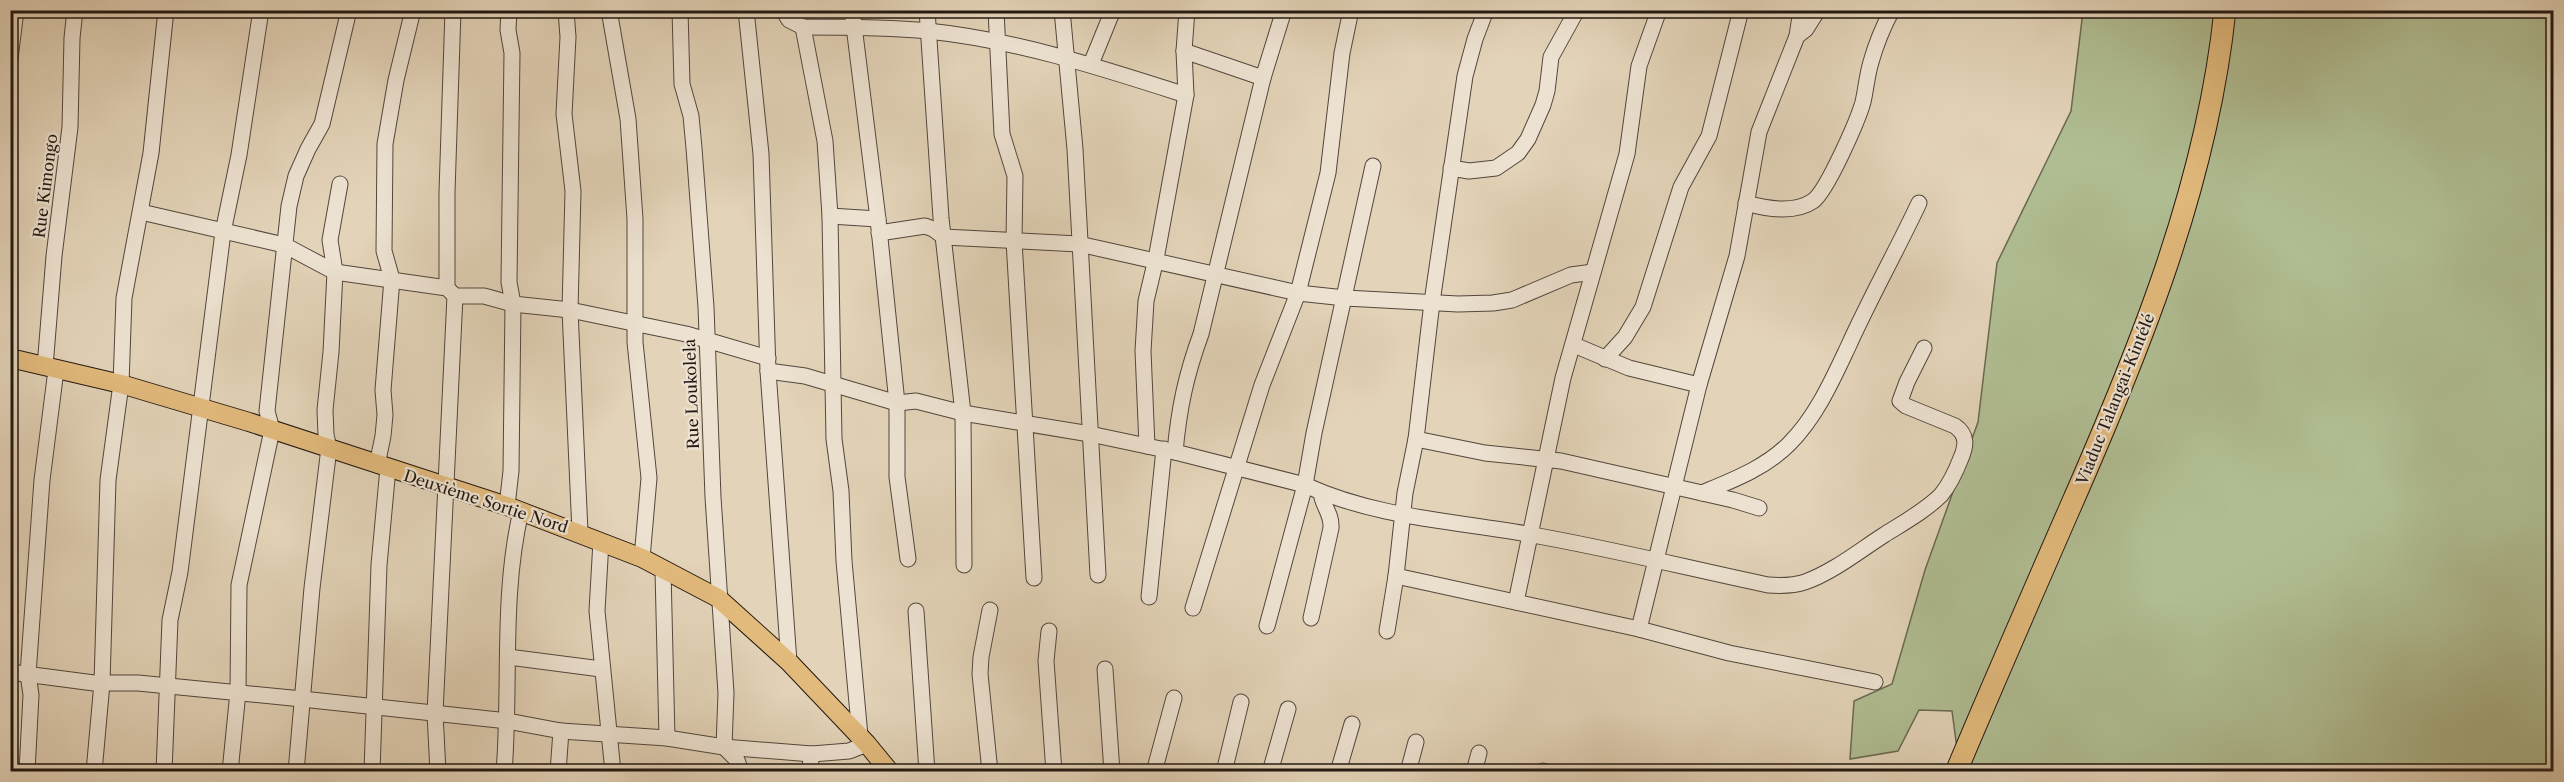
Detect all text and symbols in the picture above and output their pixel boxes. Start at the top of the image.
street label: Rue Kimongo [29,132,61,239]
street label: Viaduc Talangaï-Kintélé [2071,310,2159,489]
street label: Rue Loukolela [679,338,703,449]
street label: Deuxième Sortie Nord [401,465,571,537]

